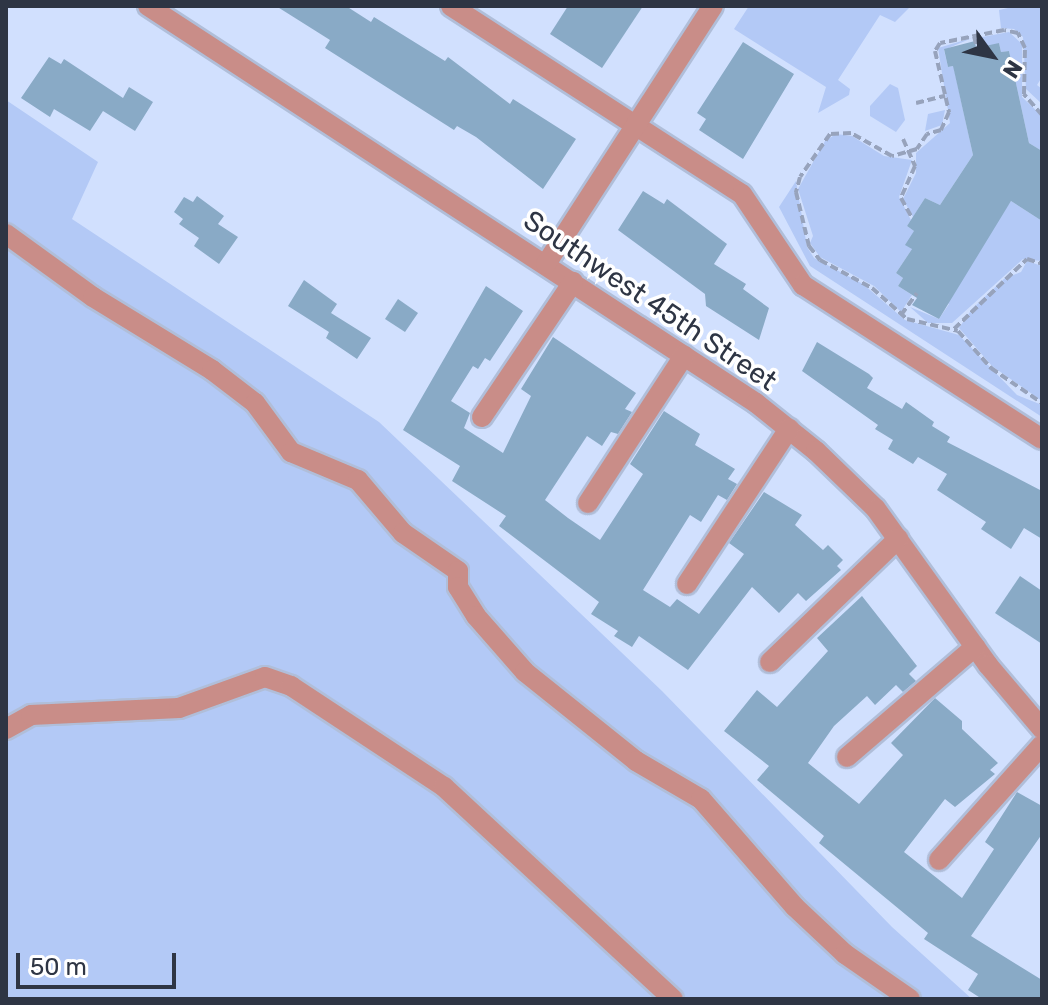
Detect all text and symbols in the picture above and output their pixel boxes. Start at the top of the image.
north arrow [952,16,1032,96]
text: N [997,55,1028,83]
street label: Southwest 45th Street [517,204,783,398]
scale bar [20,937,180,987]
text: 50 m [30,953,87,981]

